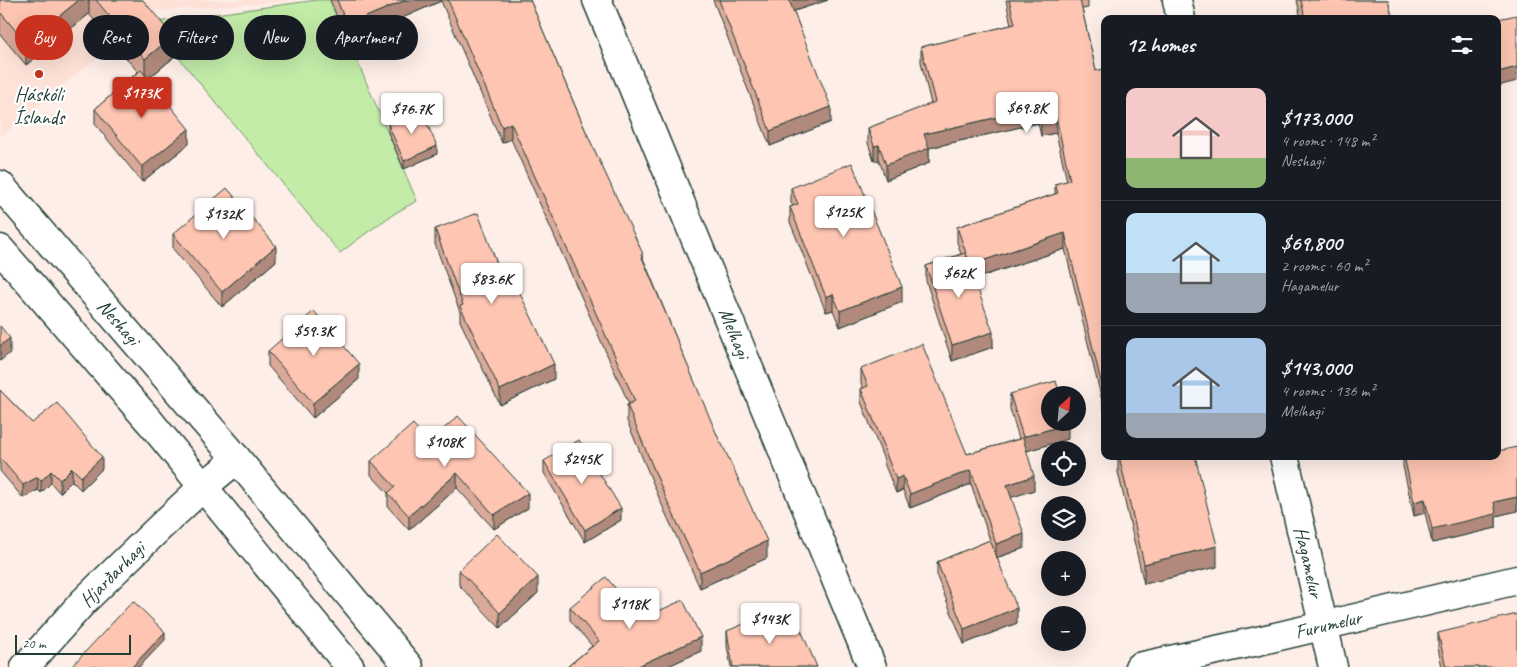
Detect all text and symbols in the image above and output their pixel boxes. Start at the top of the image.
chip: Buy [15,15,73,60]
chip: Rent [83,15,149,60]
chip: Filters [159,15,234,60]
chip: New [244,15,306,60]
chip: Apartment [316,15,418,60]
icon: filters [1448,31,1476,59]
text: 12 homes [1126,32,1195,58]
marker: Háskóli Íslands [33,68,45,80]
pin: $173K [107,76,177,119]
place label: Háskóli Íslands [14,82,66,130]
text: $173K [124,83,160,103]
pin: $76.7K [371,92,453,135]
pin: $69.8K [986,92,1068,134]
text: $69.8K [1007,98,1047,118]
text: $76.7K [392,99,432,119]
text: $173,000 [1281,105,1351,131]
icon: home [1166,108,1226,168]
text: 4 rooms · 148 m² [1281,131,1375,151]
text: Neshagi [1281,151,1324,171]
pin: $125K [809,196,879,238]
pin: $132K [189,198,259,240]
text: $125K [826,202,862,222]
text: $132K [206,204,242,224]
text: $69,800 [1281,230,1342,256]
icon: home [1166,233,1226,293]
pin: $62K [929,256,989,299]
text: 2 rooms · 60 m² [1281,256,1367,276]
pin: $83.6K [451,262,533,305]
text: $62K [944,263,974,283]
text: $83.6K [472,269,512,289]
text: Hagamelur [1281,276,1338,296]
street label: Neshagi [92,294,147,352]
street label: Melhagi [713,304,757,364]
pin: $59.3K [273,314,355,357]
text: $59.3K [294,321,334,341]
text: $143,000 [1281,355,1351,381]
icon: home [1166,358,1226,418]
text: 4 rooms · 136 m² [1281,381,1375,401]
north arrow [1041,386,1086,431]
map controls [1041,386,1086,651]
text: Melhagi [1281,401,1323,421]
pin: $108K [410,426,480,468]
text: $108K [427,432,463,452]
button: locate [1041,441,1086,486]
pin: $245K [547,442,617,485]
text: $245K [564,449,600,469]
button: layers [1041,496,1086,541]
street label: Hagamelur [1288,524,1329,602]
street label: Hjarðarhagi [74,535,152,612]
button: + [1041,551,1086,596]
pin: $118K [595,588,665,630]
text: $118K [612,594,648,614]
pin: $143K [735,602,805,645]
street label: Furumelur [1292,604,1366,644]
button: − [1041,606,1086,651]
text: $143K [752,609,788,629]
scale bar [15,632,131,655]
text: 20 m [22,635,46,652]

